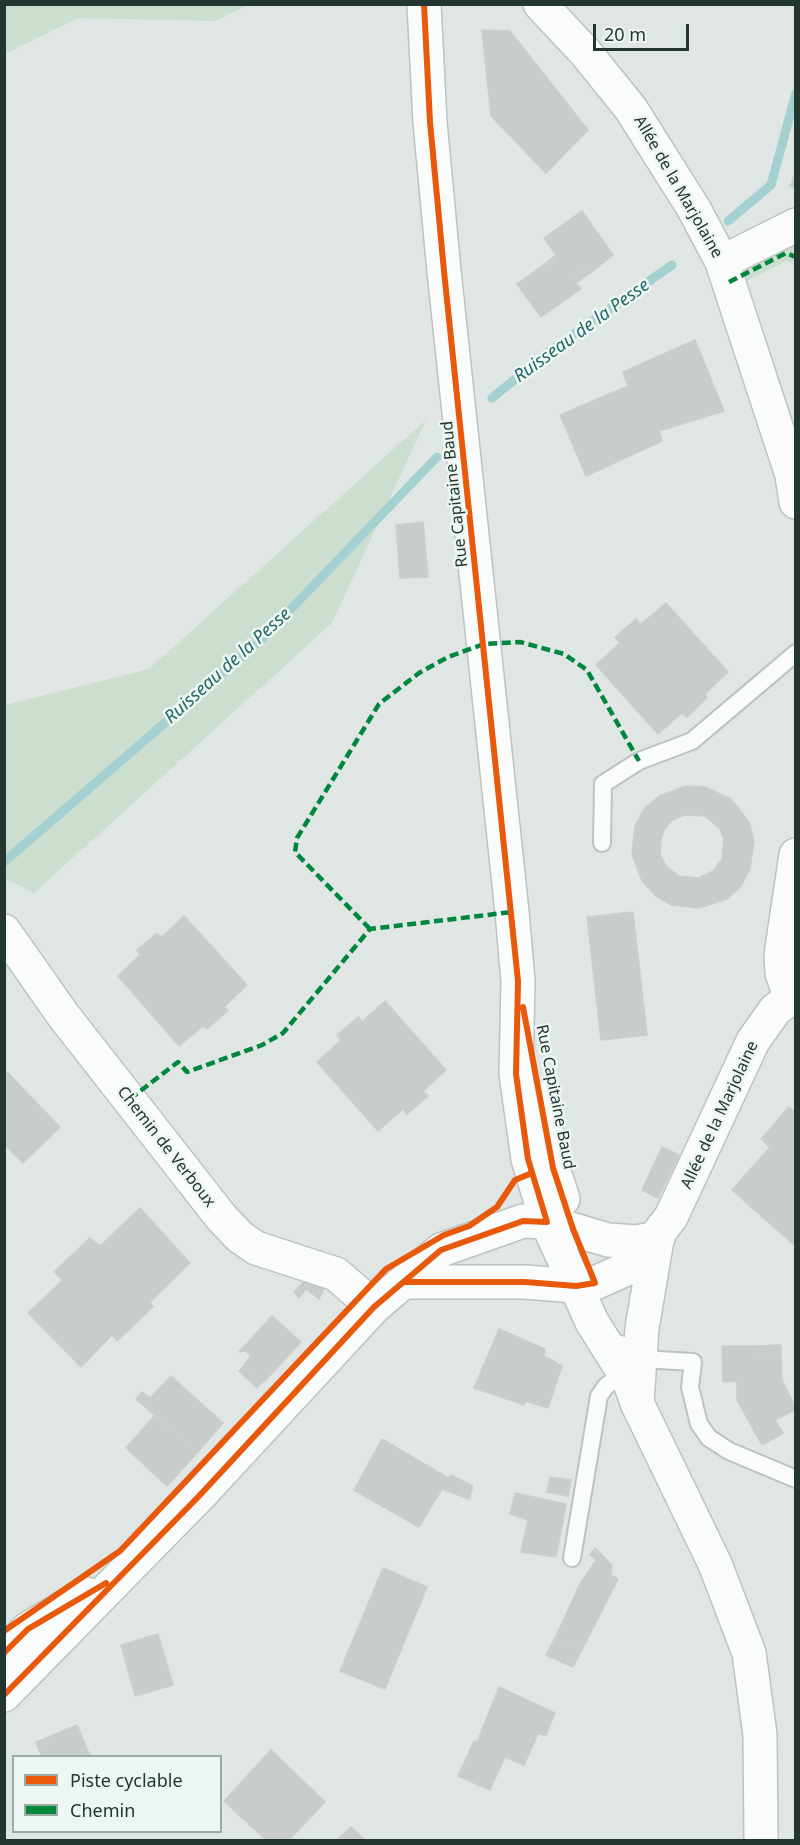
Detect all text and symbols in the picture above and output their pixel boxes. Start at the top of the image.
scale bar [596,12,692,50]
text: 20 m [604,22,646,46]
street label: Allée de la Marjolaine [629,112,727,262]
water label: Ruisseau de la Pesse [510,274,654,388]
street label: Rue Capitaine Baud [438,420,472,568]
water label: Ruisseau de la Pesse [160,604,296,728]
street label: Rue Capitaine Baud [532,1023,578,1171]
street label: Allée de la Marjolaine [677,1038,763,1192]
street label: Chemin de Verboux [113,1083,219,1211]
legend [12,1755,222,1833]
text: Piste cyclable [70,1768,183,1792]
text: Chemin [70,1798,135,1822]

